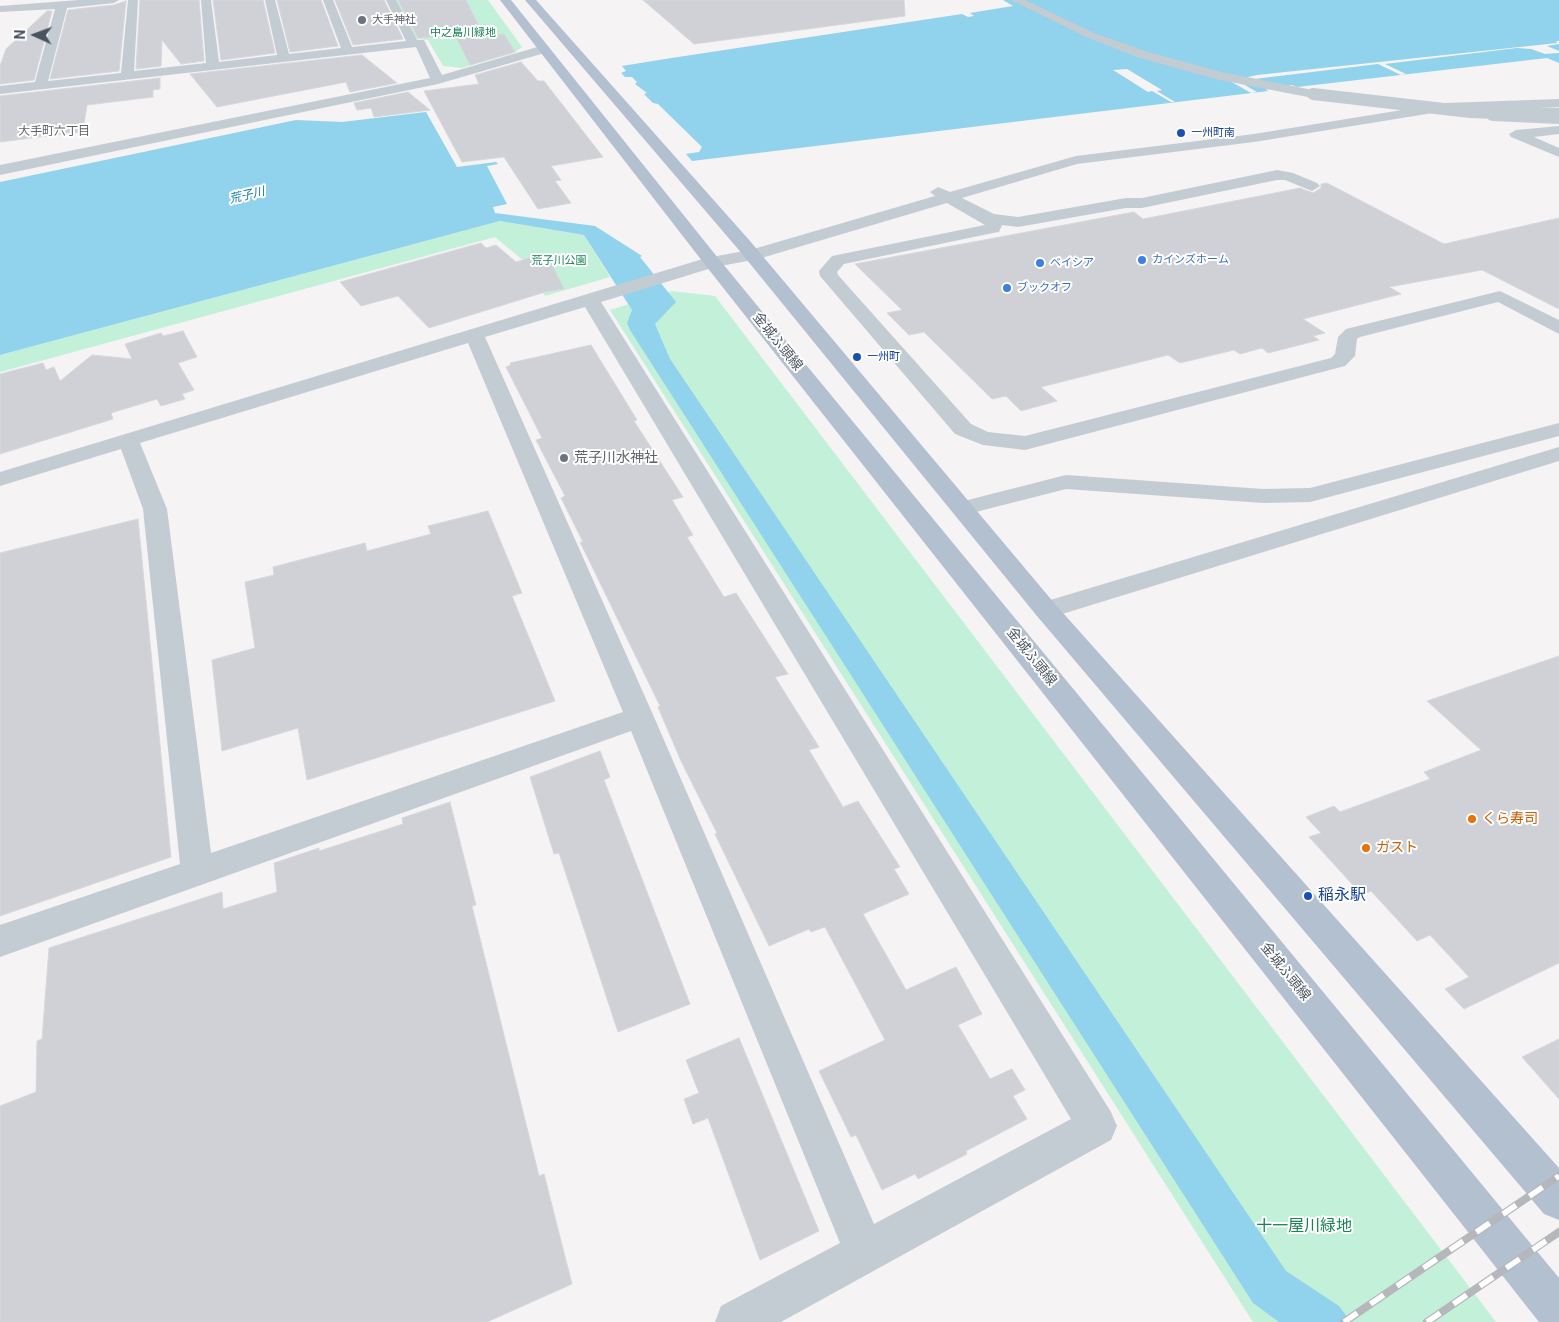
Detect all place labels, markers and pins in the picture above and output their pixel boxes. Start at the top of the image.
place label: 大手神社 [372,13,416,27]
marker: 大手神社 [356,14,368,26]
place label: 一州町南 [1191,126,1235,140]
marker: 一州町南 [1175,127,1187,139]
place label: カインズホーム [1152,253,1229,267]
marker: カインズホーム [1136,254,1148,266]
place label: ベイシア [1050,256,1094,270]
marker: ベイシア [1034,257,1046,269]
place label: ブックオフ [1017,281,1072,295]
marker: ブックオフ [1001,282,1013,294]
place label: 一州町 [867,350,900,364]
marker: 一州町 [851,351,863,363]
place label: 荒子川水神社 [574,450,658,466]
marker: 荒子川水神社 [558,452,570,464]
place label: くら寿司 [1482,811,1538,827]
marker: くら寿司 [1466,813,1478,825]
place label: ガスト [1376,840,1418,856]
marker: ガスト [1360,842,1372,854]
place label: 稲永駅 [1318,886,1366,906]
marker: 稲永駅 [1302,890,1314,902]

